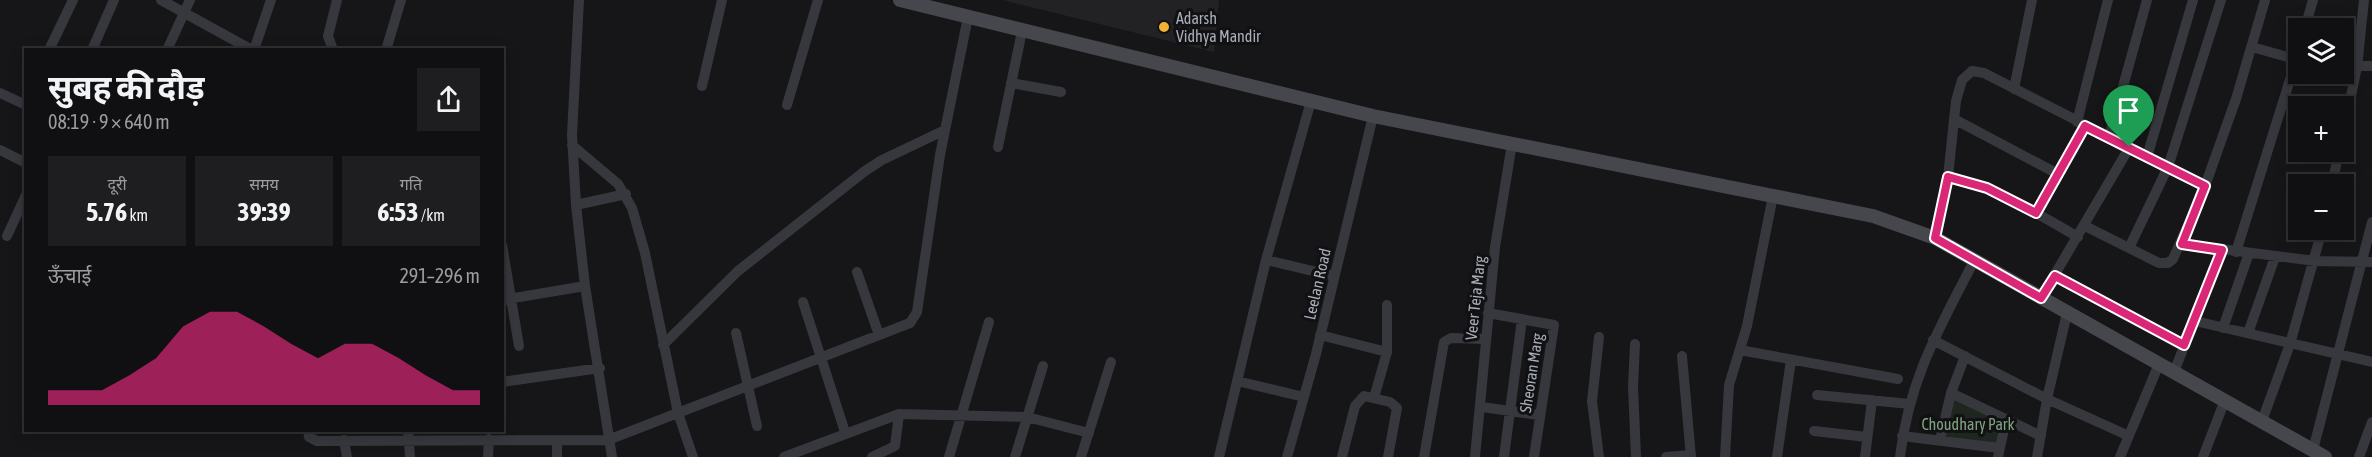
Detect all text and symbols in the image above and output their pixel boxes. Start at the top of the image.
place label: Adarsh Vidhya Mandir [1176,9,1261,46]
map controls [2288,18,2354,240]
button: layers [2288,18,2354,84]
marker: Adarsh Vidhya Mandir [1157,20,1171,34]
text: सुबह की दौड़ [48,68,205,106]
button: share [417,68,480,131]
pin [2103,85,2154,147]
icon: arrive [2112,94,2145,127]
button: + [2288,96,2354,162]
text: 08:19 · 9 × 640 m [48,110,170,133]
button: − [2288,174,2354,240]
text: दूरी [107,175,127,193]
text: समय [249,175,279,193]
text: गति [400,175,422,193]
text: 5.76 [86,197,127,227]
text: 39:39 [237,197,291,227]
text: 6:53 [377,197,419,227]
text: km [127,206,148,224]
text: /km [419,206,445,224]
street label: Leelan Road [1300,246,1334,322]
street label: Veer Teja Marg [1462,255,1489,341]
text: ऊँचाई [48,264,91,287]
text: 291–296 m [399,264,480,287]
street label: Sheoran Marg [1516,332,1547,414]
park label: Choudhary Park [1921,415,2015,434]

